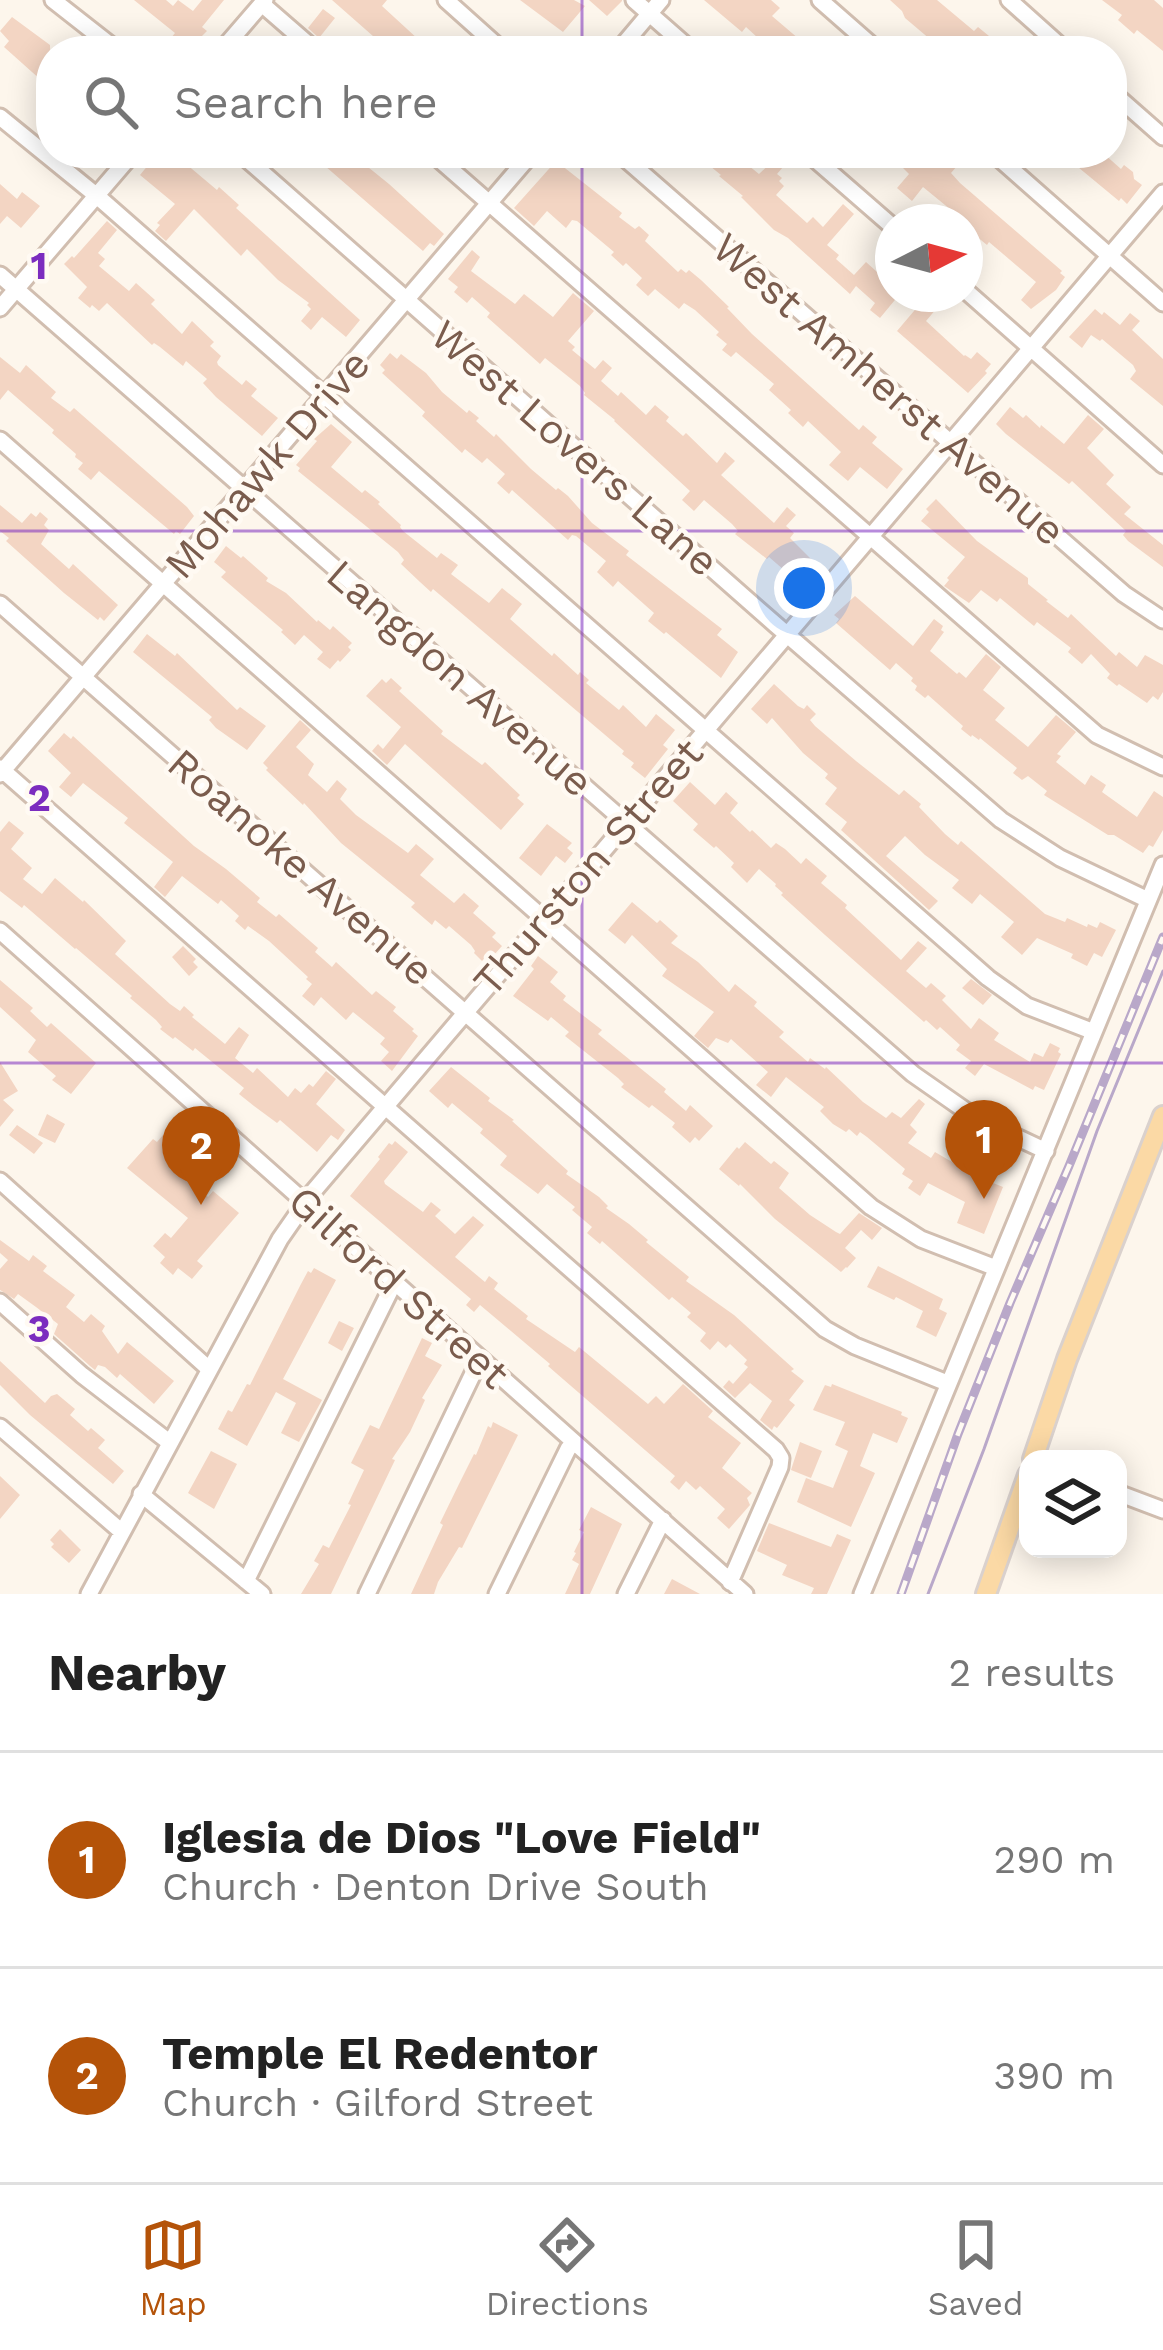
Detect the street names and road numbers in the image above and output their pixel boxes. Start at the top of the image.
street label: West Amherst Avenue [703,223,1075,555]
street label: West Lovers Lane [421,310,729,586]
street label: Mohawk Drive [154,340,380,588]
street label: Langdon Avenue [317,549,603,807]
street label: Thurston Street [463,729,713,1005]
street label: Roanoke Avenue [158,738,444,996]
street label: Gilford Street [279,1175,519,1399]

